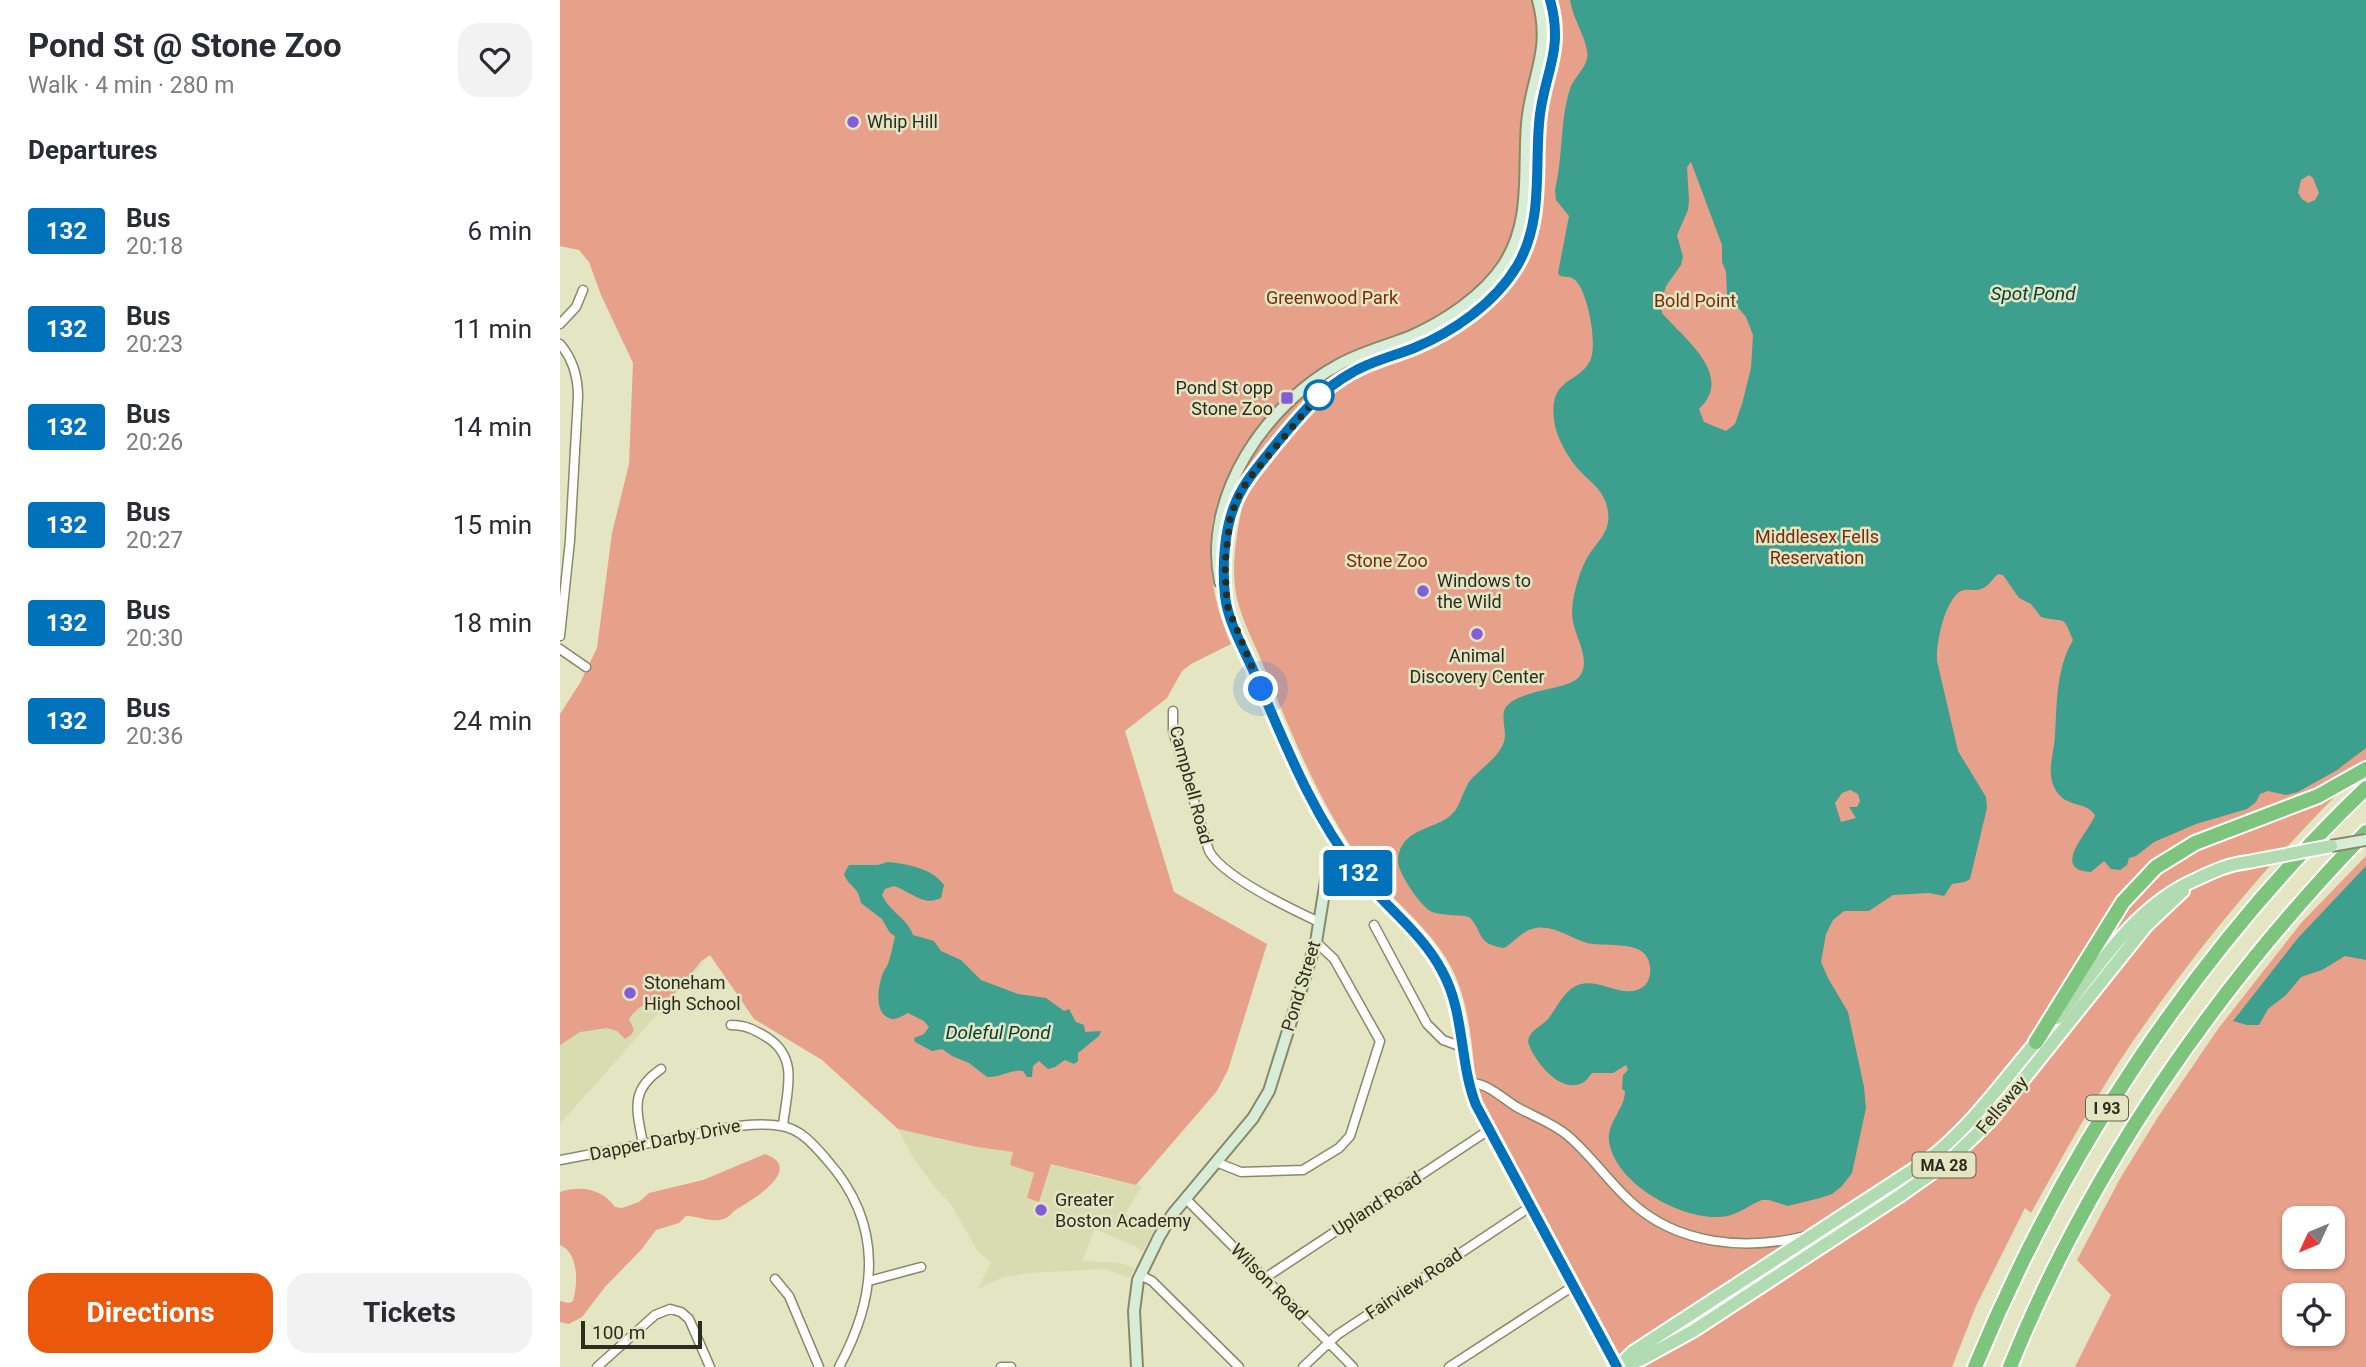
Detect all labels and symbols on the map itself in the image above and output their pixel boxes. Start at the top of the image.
place label: Whip Hill [867,111,938,132]
marker: Whip Hill [845,114,861,130]
water label: Spot Pond [1990,282,2076,305]
park label: Greenwood Park [1266,287,1399,308]
park label: Bold Point [1654,290,1736,311]
place label: Pond St opp Stone Zoo [1175,377,1273,419]
unlabelled marker [1304,380,1334,410]
marker: Pond St opp Stone Zoo [1279,390,1295,406]
park label: Middlesex Fells Reservation [1755,526,1879,568]
park label: Stone Zoo [1346,550,1428,571]
place label: Windows to the Wild [1437,570,1531,612]
marker: Windows to the Wild [1415,583,1431,599]
marker: Animal Discovery Center [1469,626,1485,642]
place label: Animal Discovery Center [1409,645,1545,687]
your location [1243,671,1278,706]
street label: Campbell Road [1166,723,1217,846]
line badge: 132 [1318,850,1398,896]
street label: Pond Street [1277,938,1324,1034]
place label: Stoneham High School [644,972,741,1014]
marker: Stoneham High School [622,985,638,1001]
water label: Doleful Pond [945,1021,1051,1044]
street label: Fellsway [1971,1071,2032,1138]
road number: I 93 [2086,1096,2128,1120]
street label: Dapper Darby Drive [588,1115,742,1164]
road number: MA 28 [1912,1152,1976,1177]
street label: Upland Road [1328,1167,1425,1240]
place label: Greater Boston Academy [1055,1189,1192,1231]
marker: Greater Boston Academy [1033,1202,1049,1218]
north arrow [2282,1206,2345,1269]
street label: Wilson Road [1227,1239,1312,1324]
street label: Fairview Road [1361,1244,1466,1324]
scale bar [581,1318,702,1350]

